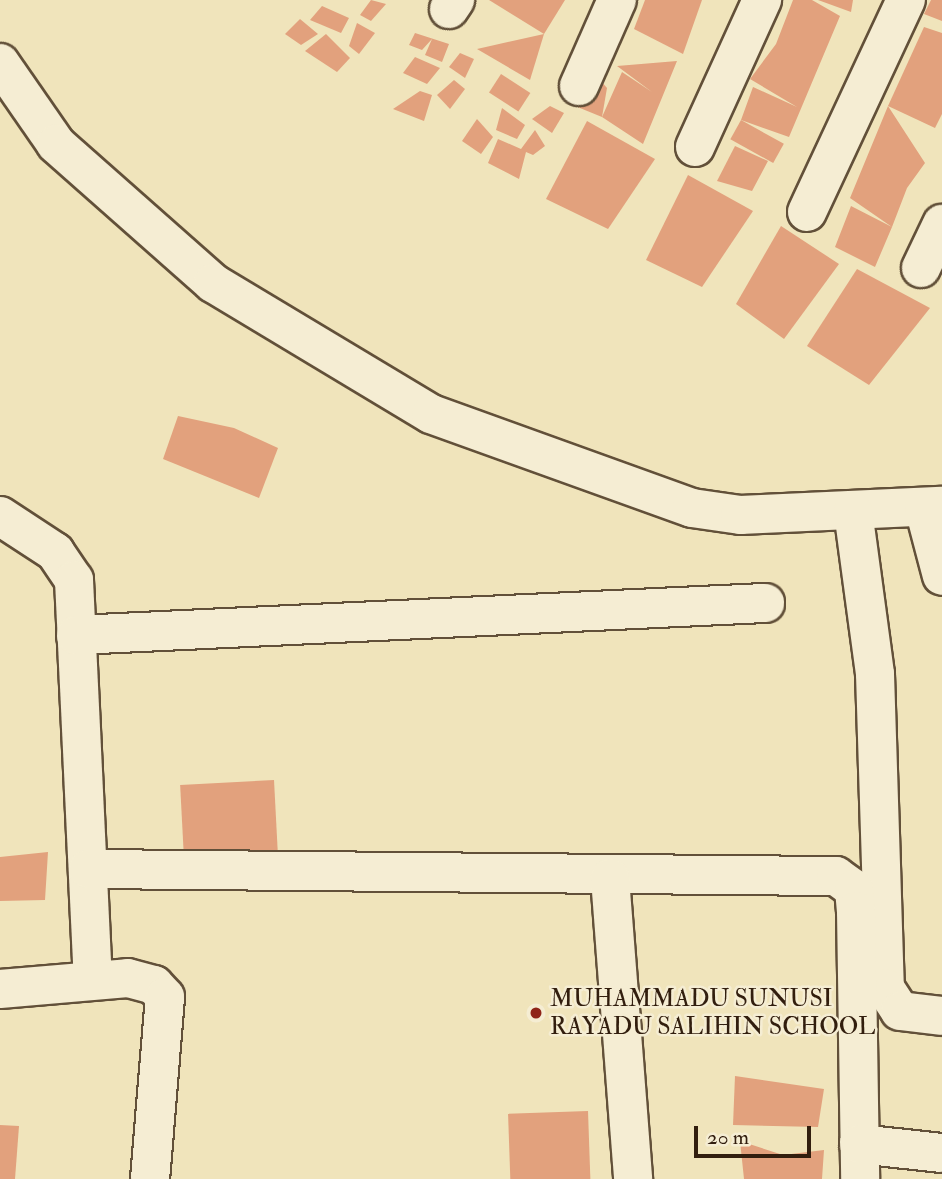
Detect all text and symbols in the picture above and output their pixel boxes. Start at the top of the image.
place label: MUHAMMADU SUNUSI RAYADU SALIHIN SCHOOL [550,985,875,1041]
marker: MUHAMMADU SUNUSI RAYADU SALIHIN SCHOOL [528,1005,544,1021]
scale bar [697,1112,814,1156]
text: 20 m [707,1124,749,1151]

